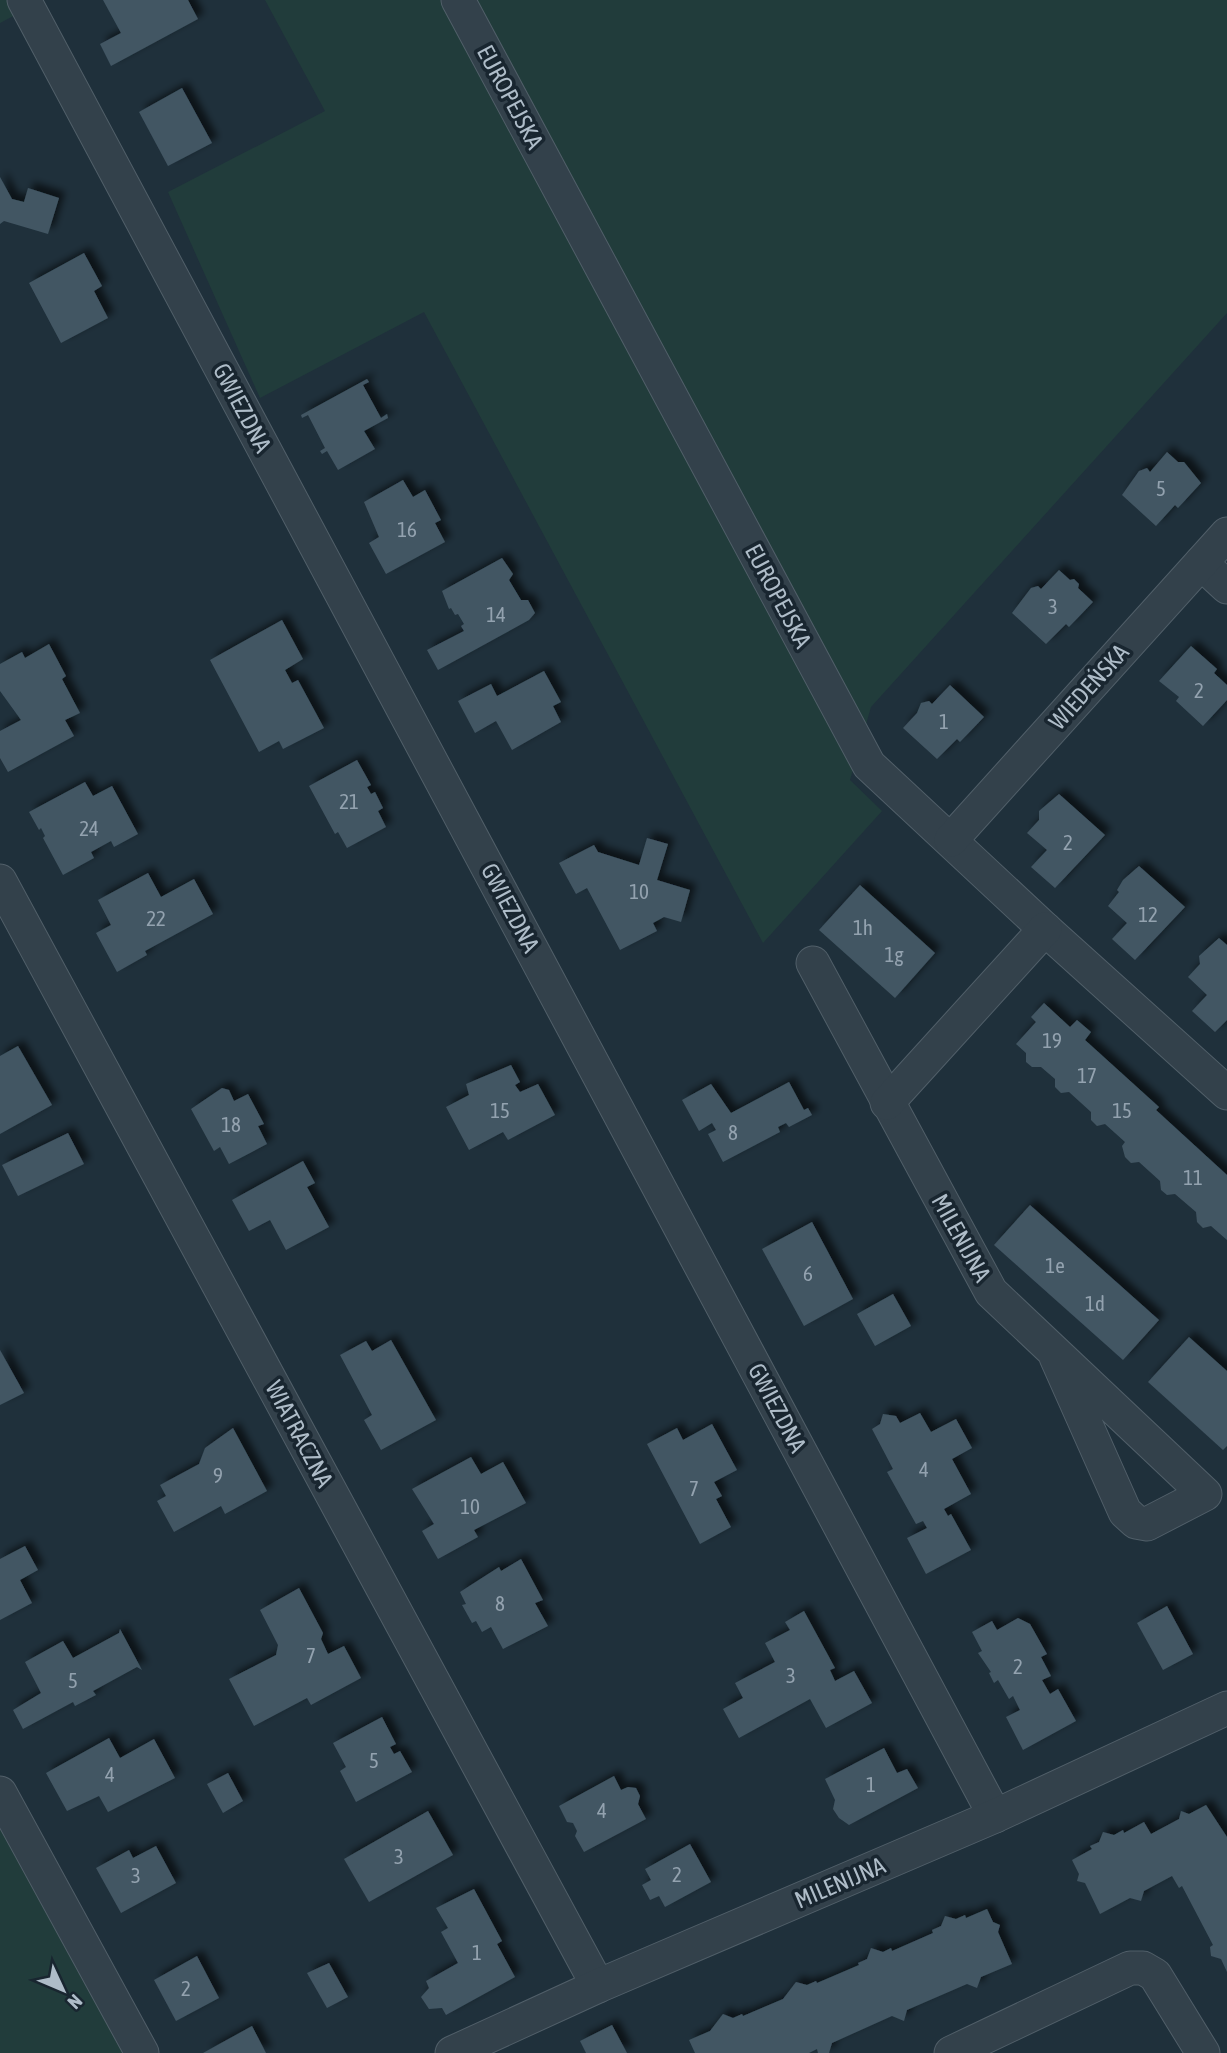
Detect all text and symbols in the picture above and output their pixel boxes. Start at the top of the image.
street label: EUROPEJSKA [472,40,549,153]
street label: GWIEZDNA [208,359,277,457]
house number: 5 [1156,476,1166,500]
house number: 16 [397,517,417,541]
street label: EUROPEJSKA [740,539,817,652]
house number: 3 [1048,594,1058,618]
house number: 14 [486,602,506,626]
street label: WIEDEŃSKA [1043,638,1134,735]
house number: 2 [1194,678,1204,702]
house number: 1 [939,709,949,733]
house number: 21 [339,789,359,813]
house number: 24 [79,816,99,840]
house number: 2 [1063,830,1073,854]
street label: GWIEZDNA [476,859,545,957]
house number: 10 [629,879,649,903]
house number: 12 [1138,902,1158,926]
house number: 22 [146,906,166,930]
house number: 1h [853,915,873,939]
house number: 1g [885,942,903,966]
house number: 19 [1042,1028,1062,1052]
house number: 17 [1077,1063,1097,1087]
house number: 15 [490,1098,510,1122]
house number: 15 [1112,1098,1132,1122]
house number: 18 [221,1112,241,1136]
house number: 8 [728,1120,738,1144]
house number: 11 [1183,1165,1203,1189]
street label: MILENIJNA [926,1189,997,1286]
house number: 1e [1045,1253,1065,1277]
house number: 6 [803,1261,813,1285]
house number: 1d [1085,1291,1105,1315]
street label: GWIEZDNA [743,1359,812,1457]
street label: WIATRACZNA [260,1376,339,1492]
house number: 4 [919,1457,929,1481]
house number: 9 [213,1463,223,1487]
house number: 7 [689,1476,699,1500]
house number: 10 [460,1494,480,1518]
house number: 8 [495,1591,505,1615]
house number: 7 [306,1643,316,1667]
house number: 2 [1013,1654,1023,1678]
house number: 3 [786,1663,796,1687]
house number: 5 [68,1668,78,1692]
house number: 5 [369,1748,379,1772]
house number: 4 [105,1762,115,1786]
house number: 1 [866,1772,876,1796]
house number: 4 [597,1798,607,1822]
house number: 3 [394,1844,404,1868]
street label: MILENIJNA [791,1851,889,1914]
house number: 2 [672,1862,682,1886]
house number: 3 [131,1863,141,1887]
house number: 1 [472,1940,482,1964]
north arrow [28,1955,98,2025]
house number: 2 [181,1976,191,2000]
text: N [63,1990,87,2013]

